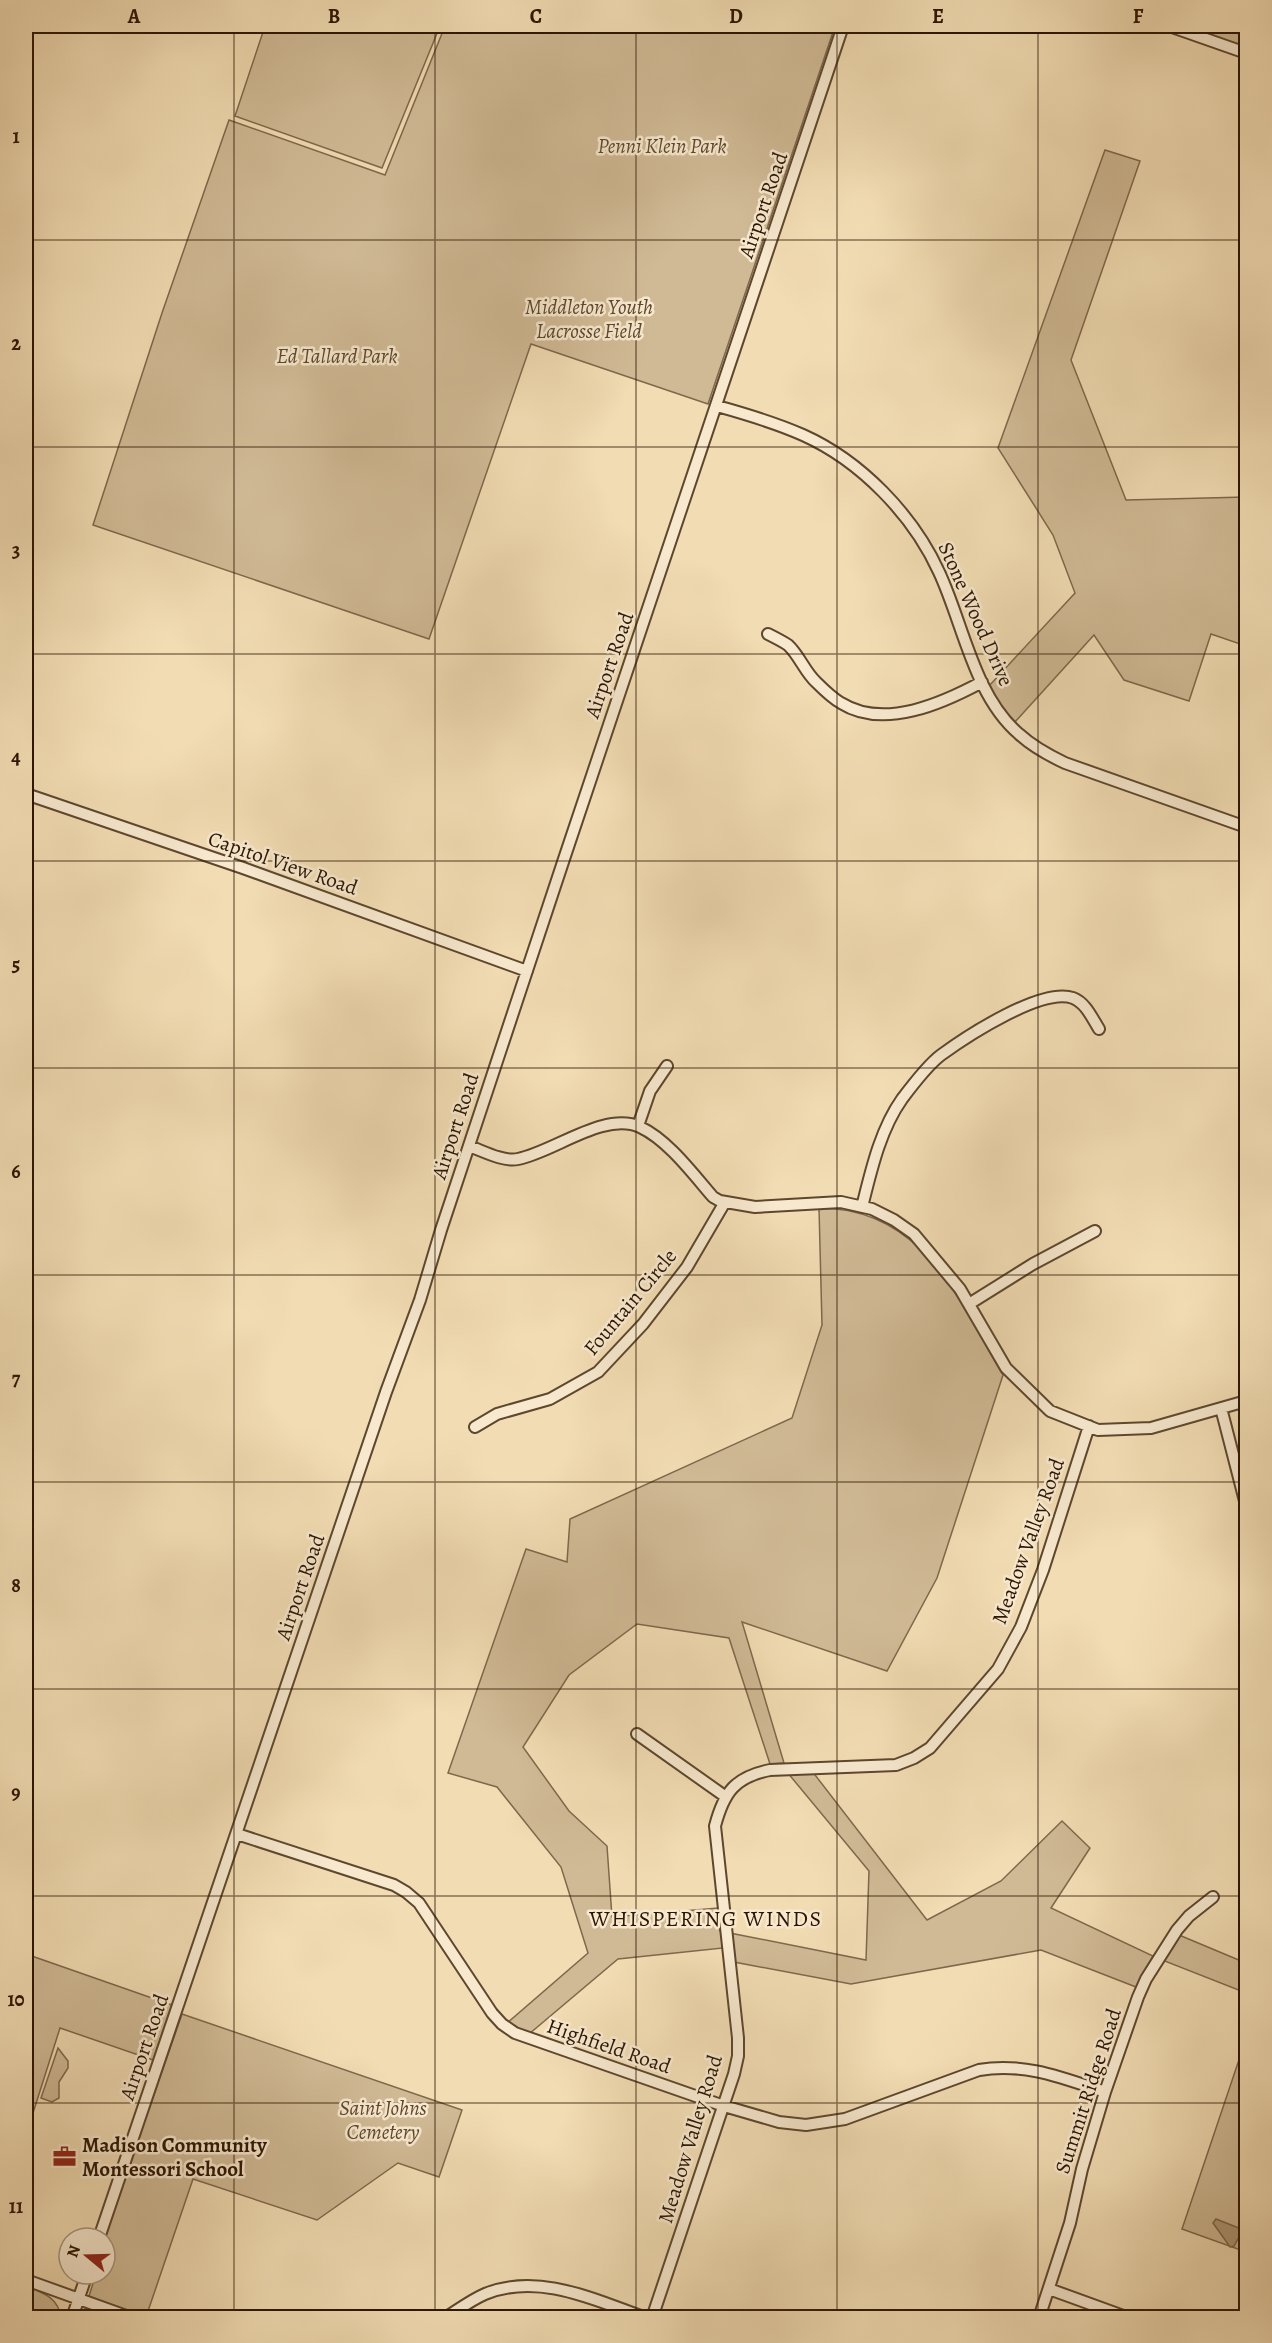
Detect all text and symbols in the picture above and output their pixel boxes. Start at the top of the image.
text: A [127,3,141,30]
text: B [328,3,340,30]
text: C [530,3,542,30]
text: D [729,3,743,30]
text: E [932,3,944,30]
text: F [1133,3,1144,30]
text: 1 [12,123,20,150]
park label: Penni Klein Park [598,132,726,160]
street label: Airport Road [731,148,794,263]
park label: Middleton Youth Lacrosse Field [525,293,653,345]
text: 2 [11,330,21,357]
park label: Ed Tallard Park [276,342,398,370]
text: 3 [12,537,20,564]
street label: Stone Wood Drive [932,537,1020,691]
street label: Airport Road [577,608,640,723]
text: 4 [11,744,21,771]
street label: Capitol View Road [204,824,362,902]
text: 5 [12,951,20,978]
street label: Airport Road [424,1069,486,1184]
text: 6 [11,1158,21,1185]
street label: Fountain Circle [577,1243,683,1361]
text: 7 [12,1365,21,1392]
street label: Meadow Valley Road [985,1453,1071,1628]
street label: Airport Road [268,1530,331,1645]
text: 8 [11,1572,21,1599]
text: 9 [11,1779,21,1806]
district label: WHISPERING WINDS [588,1904,823,1934]
text: 10 [7,1986,25,2013]
street label: Airport Road [112,1990,175,2105]
street label: Summit Ridge Road [1048,2004,1128,2177]
street label: Highfield Road [543,2012,675,2081]
street label: Meadow Valley Road [651,2051,729,2227]
park label: Saint Johns Cemetery [339,2094,427,2146]
place label: Madison Community Montessori School [82,2131,268,2183]
office icon: Madison Community Montessori School [51,2144,77,2170]
text: 11 [9,2193,23,2220]
north arrow [57,2226,117,2286]
text: N [61,2242,86,2261]

